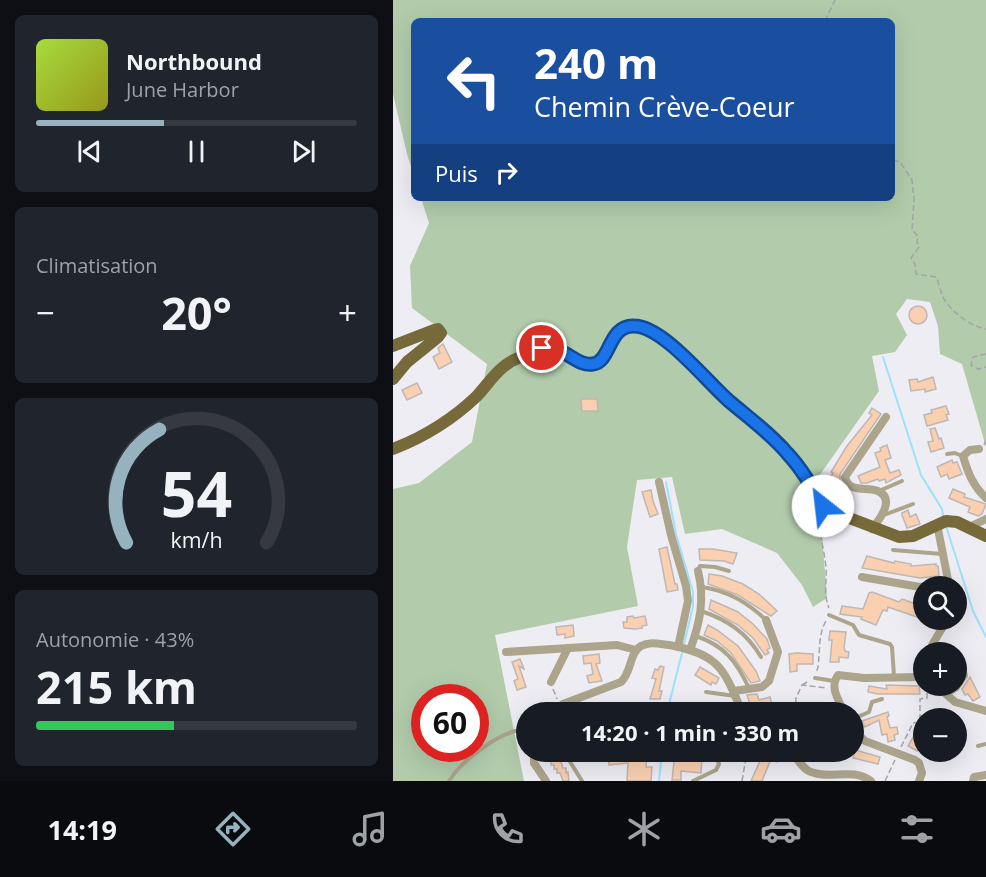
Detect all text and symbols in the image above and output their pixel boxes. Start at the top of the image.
text: 240 m [534,34,658,91]
icon: left [435,42,513,120]
text: Northbound [126,46,262,76]
text: June Harbor [126,76,239,103]
text: Chemin Crève-Coeur [534,88,795,125]
icon: previous [73,135,106,168]
icon: pause [180,135,213,168]
icon: next [287,135,320,168]
icon: right [490,156,523,189]
text: Puis [435,158,478,188]
text: Climatisation [36,252,158,279]
text: 20° [161,282,232,343]
text: − [36,290,55,335]
text: + [338,290,357,335]
pin [516,322,567,373]
icon: arrive [525,331,558,364]
text: 54 [161,450,232,535]
position arrow [791,474,855,538]
text: km/h [170,526,223,555]
map controls [913,576,967,762]
button: search [913,576,967,630]
text: Autonomie · 43% [36,626,194,653]
button: + [913,642,967,696]
text: 215 km [36,656,197,717]
speed limit sign: 60 [411,684,489,762]
button: − [913,708,967,762]
text: 14:20 · 1 min · 330 m [581,717,799,747]
icon: directions [212,808,254,850]
icon: music [349,808,391,850]
icon: phone [486,808,528,850]
icon: climate [623,808,665,850]
icon: car [760,808,802,850]
icon: filters [896,808,938,850]
text: 14:19 [47,811,117,848]

